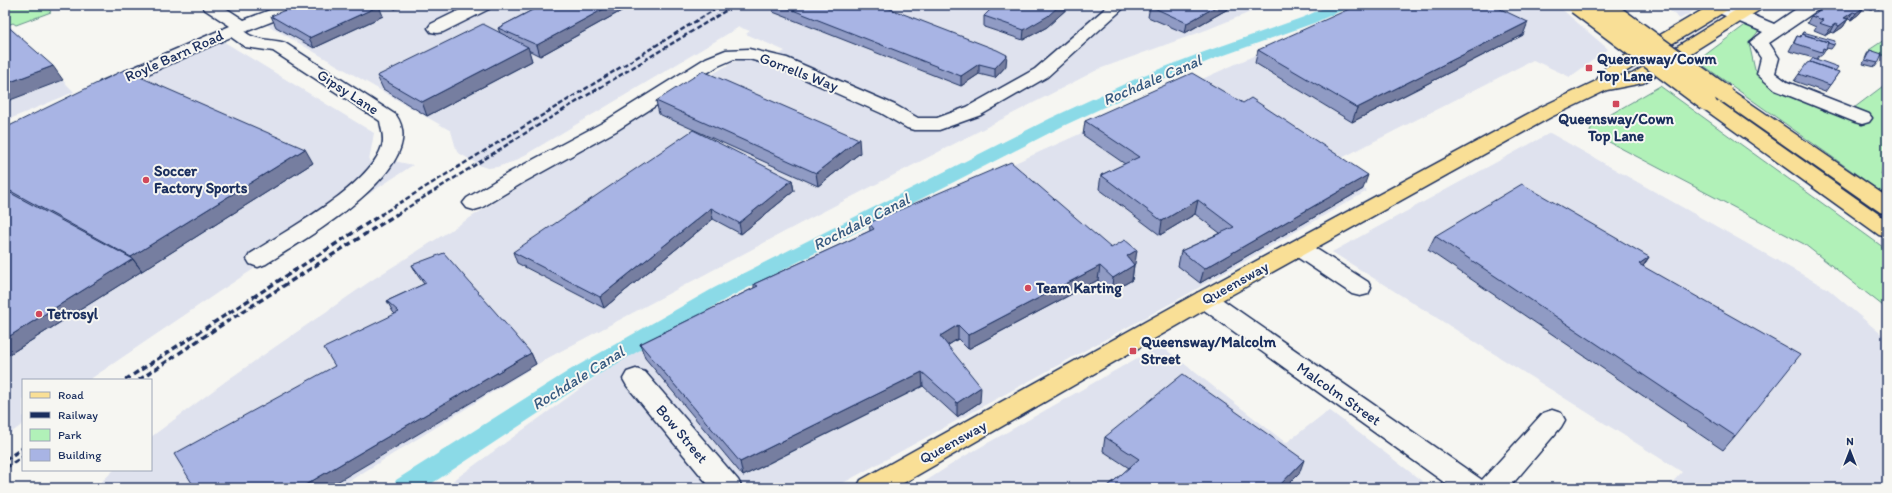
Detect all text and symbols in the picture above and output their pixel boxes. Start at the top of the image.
street label: Royle Barn Road [122,26,226,86]
street label: Gorrells Way [757,49,841,95]
water label: Rochdale Canal [1100,50,1206,109]
place label: Queensway/Cowm Top Lane [1596,50,1717,86]
marker: Queensway/Cowm Top Lane [1584,63,1594,73]
street label: Gipsy Lane [314,65,382,119]
marker: Queensway/Cown Top Lane [1611,99,1621,109]
place label: Queensway/Cown Top Lane [1558,110,1675,146]
place label: Soccer Factory Sports [154,162,248,198]
marker: Soccer Factory Sports [141,175,151,185]
water label: Rochdale Canal [810,189,914,254]
street label: Queensway [1198,257,1272,309]
place label: Team Karting [1035,279,1122,298]
marker: Team Karting [1023,283,1033,293]
place label: Tetrosyl [46,305,99,324]
marker: Tetrosyl [34,309,44,319]
place label: Queensway/Malcolm Street [1141,333,1276,368]
water label: Rochdale Canal [528,341,629,414]
marker: Queensway/Malcolm Street [1128,346,1138,356]
street label: Malcolm Street [1294,358,1385,430]
legend [22,379,152,471]
text: Road [58,388,84,402]
street label: Bow Street [652,401,712,467]
text: Railway [58,408,98,422]
street label: Queensway [916,416,990,468]
text: Park [58,428,82,442]
north arrow [1830,431,1870,471]
text: N [1846,435,1854,448]
text: Building [58,448,102,462]

